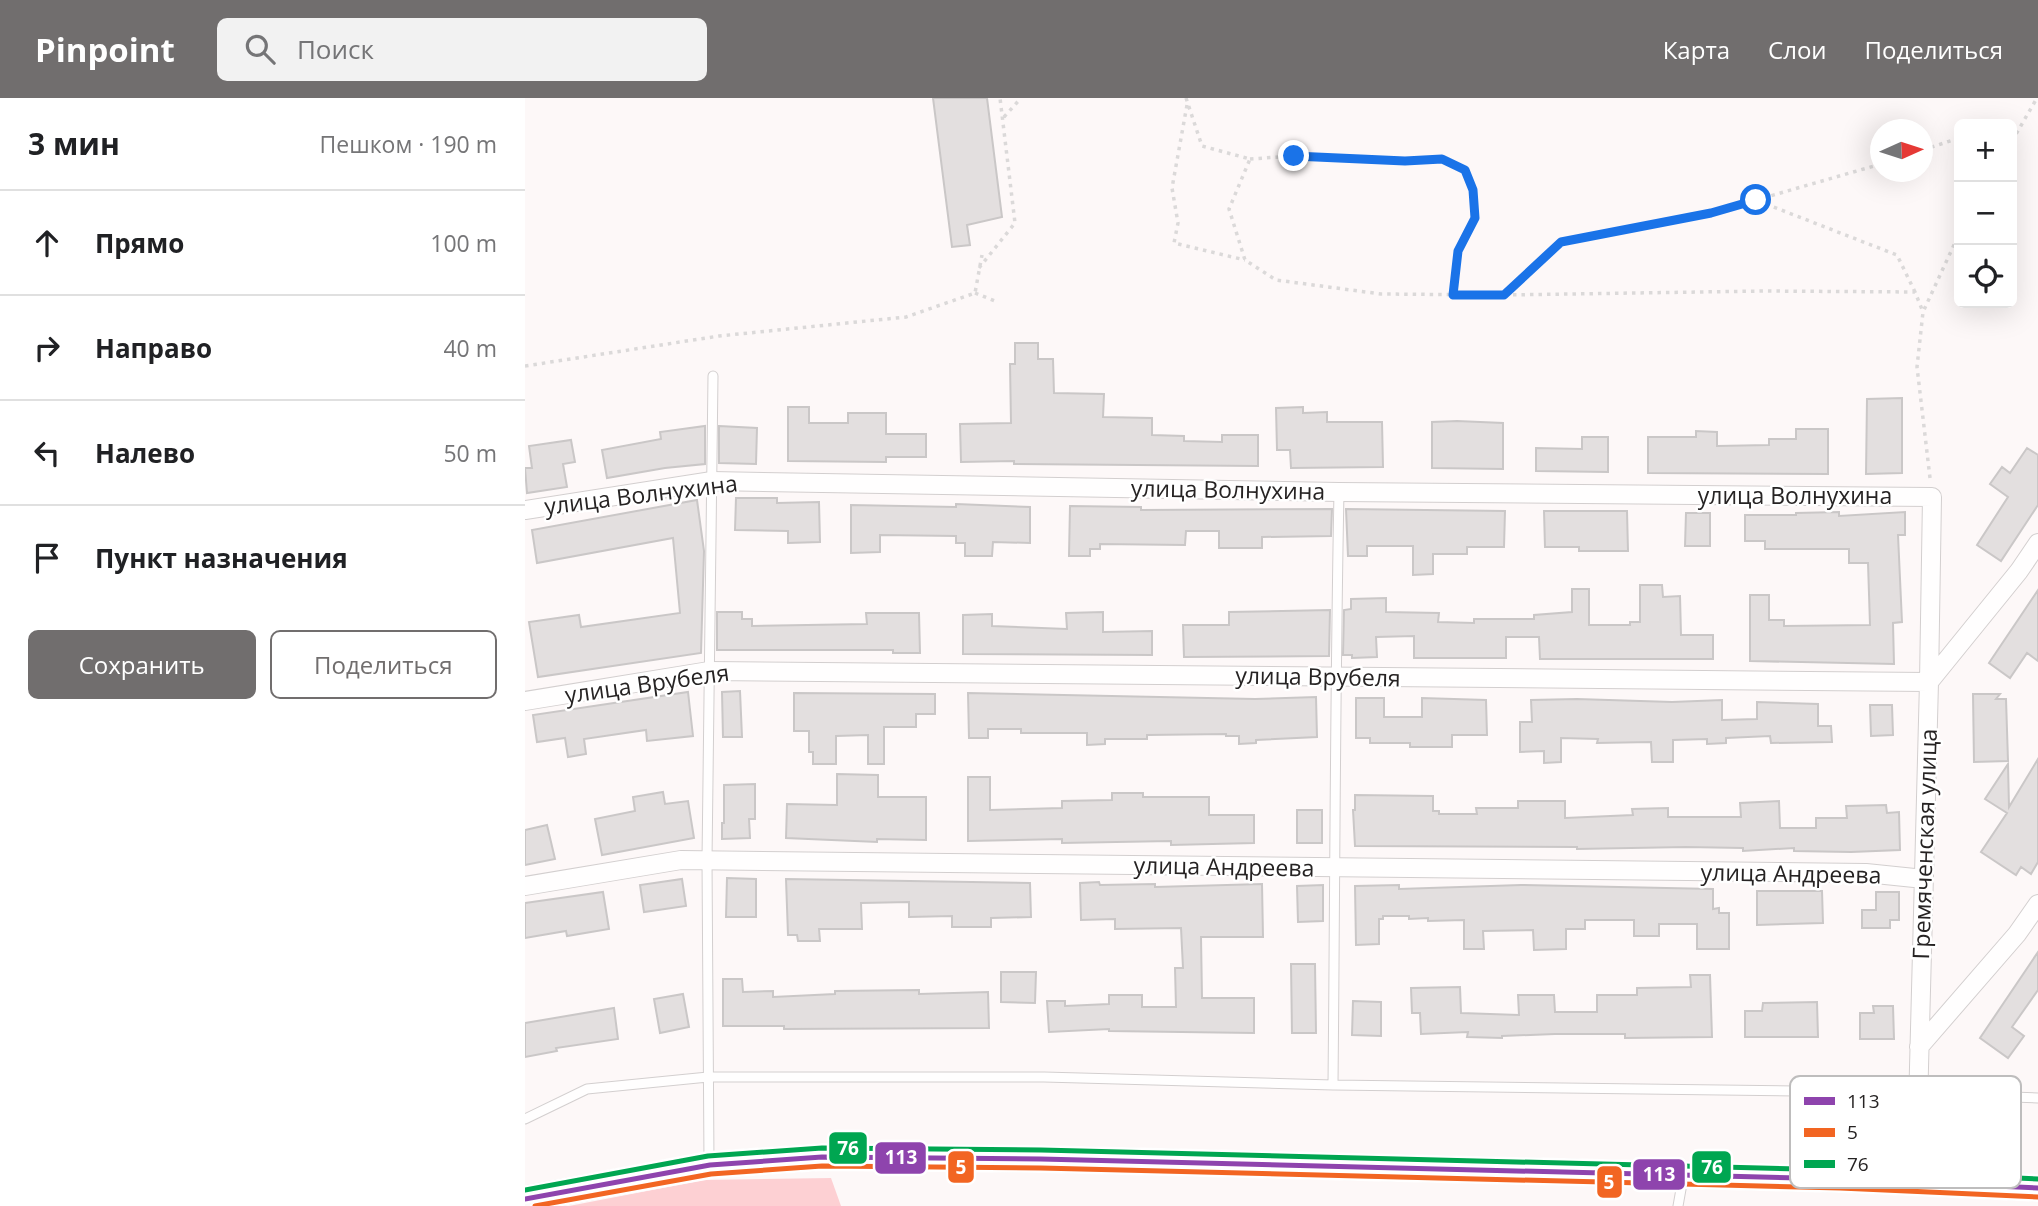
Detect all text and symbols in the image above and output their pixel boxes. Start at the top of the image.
search box [217,18,707,81]
text: Pinpoint [35,27,175,72]
icon: search [241,30,279,68]
text: Поиск [297,31,374,67]
text: Карта [1663,33,1730,66]
text: Слои [1768,33,1827,66]
text: Поделиться [1865,33,2003,66]
north arrow [1870,119,1933,182]
map controls [1954,119,2017,308]
button: + [1954,119,2017,182]
text: 3 мин [28,123,120,164]
text: Пешком · 190 m [320,128,497,160]
route end [1278,140,1309,171]
button: − [1954,182,2017,245]
route start [1740,184,1771,215]
icon: ahead [28,224,66,262]
text: Прямо [95,225,184,261]
text: 100 m [430,227,497,259]
button: locate [1954,245,2017,308]
icon: right [28,329,66,367]
text: Направо [95,330,212,366]
text: 40 m [443,332,497,364]
icon: left [28,434,66,472]
text: Налево [95,435,195,471]
text: 50 m [443,437,497,469]
street label: улица Волнухина [542,466,739,522]
street label: улица Волнухина [1131,471,1325,507]
street label: улица Волнухина [1698,479,1892,511]
icon: arrive [28,539,66,577]
text: Пункт назначения [95,540,348,576]
button: Сохранить [28,630,256,699]
button: Поделиться [270,630,497,699]
street label: улица Врубеля [563,656,731,710]
street label: улица Врубеля [1235,659,1401,693]
street label: Гремяченская улица [1904,728,1944,960]
street label: улица Андреева [1133,848,1315,884]
street label: улица Андреева [1700,855,1882,891]
legend [1790,1076,2021,1188]
text: 113 [1847,1088,1880,1114]
text: 5 [1847,1119,1858,1145]
line badge: 76 [828,1131,868,1165]
text: 76 [837,1135,859,1161]
line badge: 113 [874,1141,927,1175]
text: 113 [885,1144,917,1170]
line badge: 5 [947,1150,975,1184]
line badge: 76 [1691,1150,1732,1184]
text: 76 [1847,1151,1869,1177]
text: 5 [956,1154,966,1180]
text: 76 [1701,1154,1723,1180]
line badge: 113 [1632,1158,1686,1191]
text: 113 [1643,1161,1675,1187]
line badge: 5 [1596,1165,1623,1199]
text: 5 [1604,1169,1614,1195]

